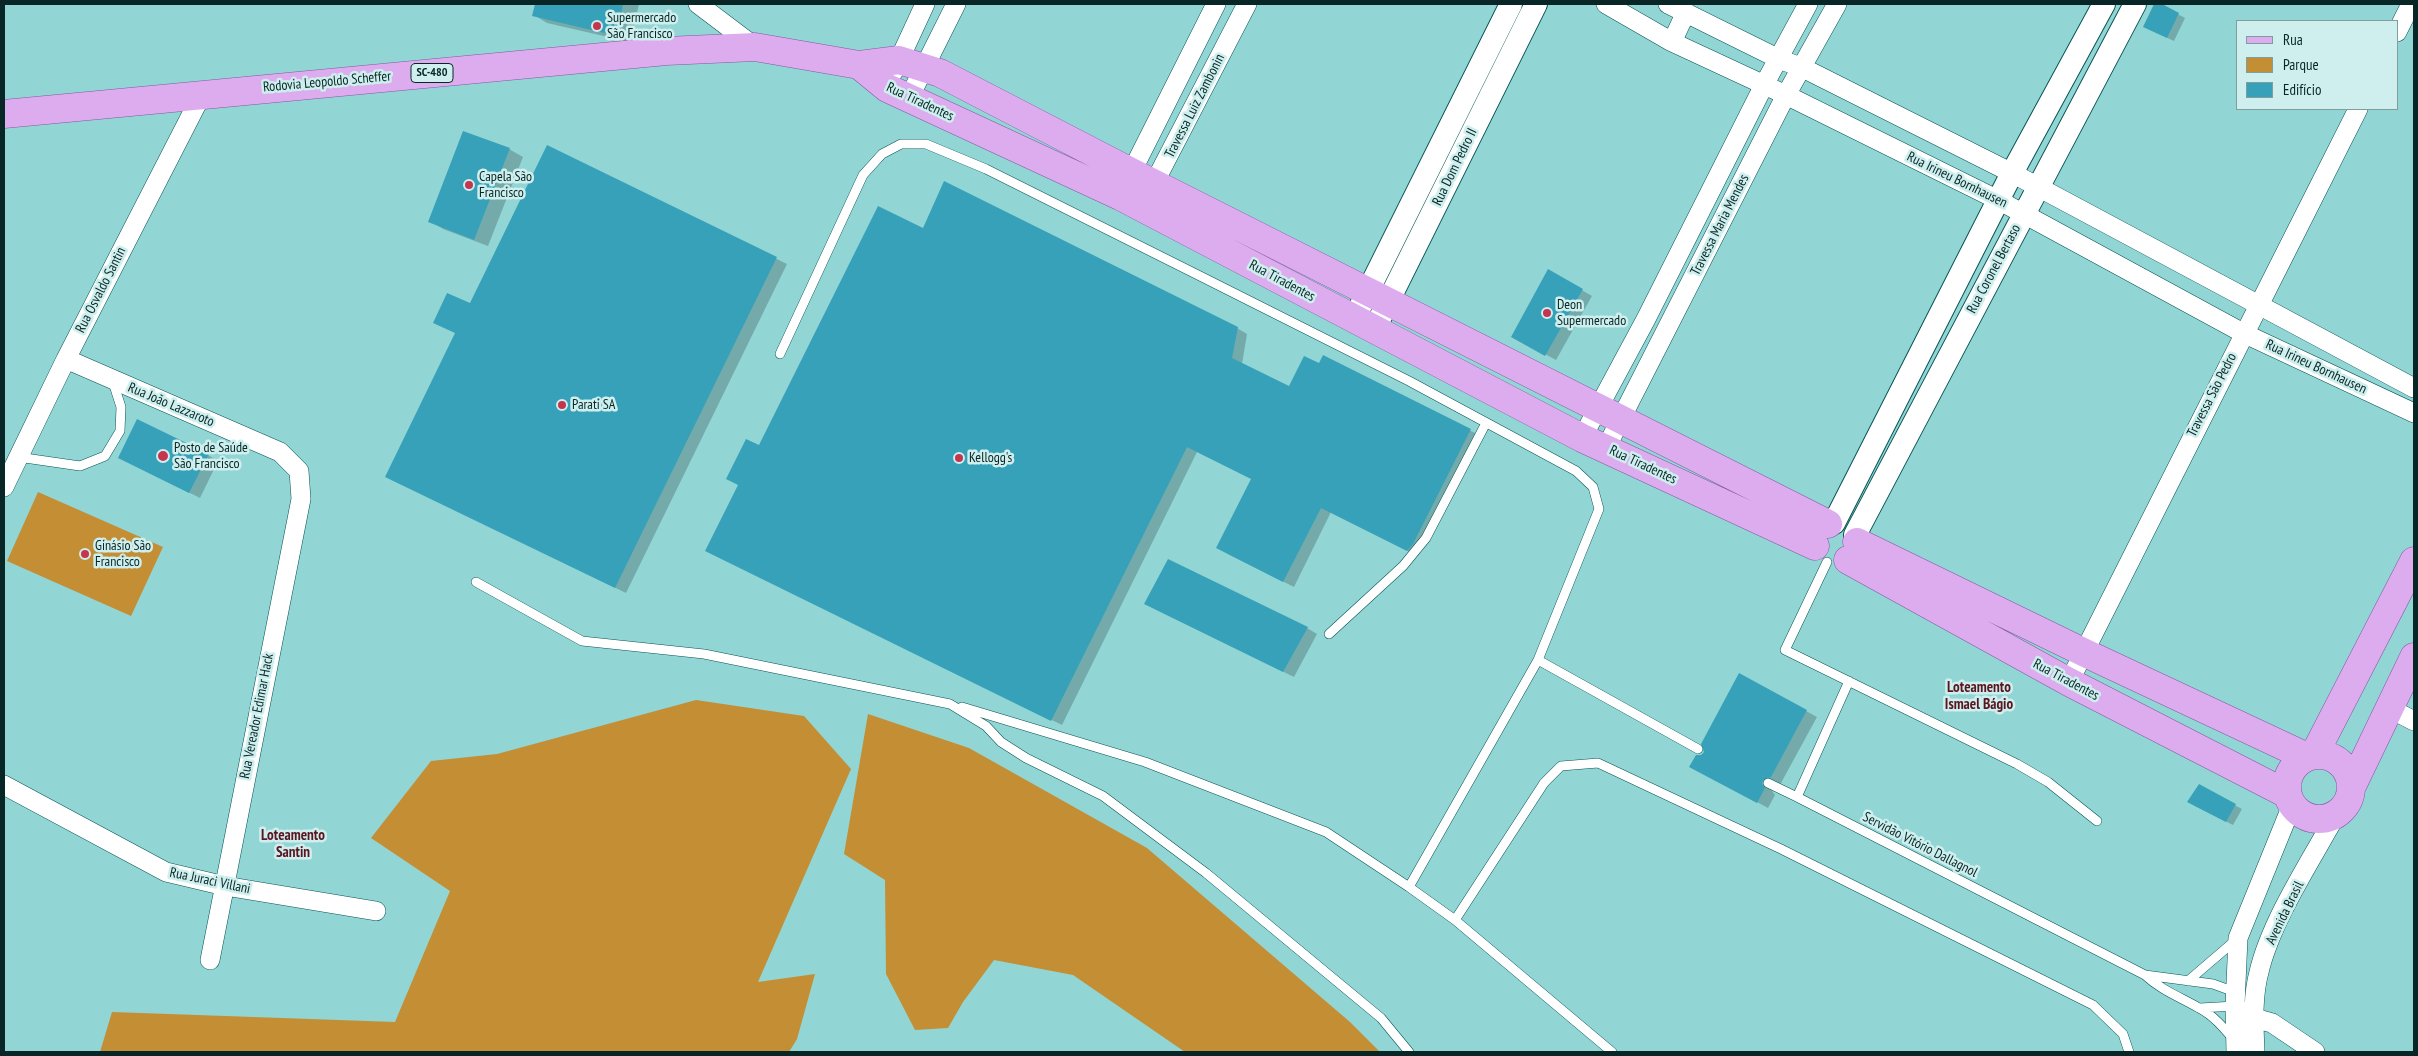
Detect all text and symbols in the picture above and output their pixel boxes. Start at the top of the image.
place label: Supermercado São Francisco [607,10,676,42]
marker: Supermercado São Francisco [591,20,603,32]
legend [2236,20,2398,110]
text: Rua [2283,30,2303,49]
street label: Travessa Luiz Zambonin [1162,51,1228,161]
text: Parque [2283,55,2319,74]
road number: SC-480 [411,64,453,82]
street label: Rodovia Leopoldo Scheffer [262,68,392,96]
street label: Rua Tiradentes [884,79,956,125]
text: Edifício [2283,80,2321,99]
street label: Rua Dom Pedro II [1429,126,1481,208]
street label: Rua Irineu Bornhausen [1904,148,2010,212]
place label: Capela São Francisco [479,169,532,202]
street label: Travessa Maria Mendes [1687,172,1753,278]
marker: Capela São Francisco [463,179,475,191]
street label: Rua Coronel Bertaso [1964,222,2024,316]
street label: Rua Osvaldo Santin [72,244,130,336]
street label: Rua Tiradentes [1246,257,1318,305]
place label: Deon Supermercado [1557,297,1626,330]
marker: Deon Supermercado [1541,307,1553,319]
street label: Rua Irineu Bornhausen [2263,336,2369,398]
street label: Travessa São Pedro [2184,350,2240,440]
street label: Rua João Lazzaroto [125,379,217,431]
place label: Parati SA [572,397,615,413]
marker: Parati SA [556,399,568,411]
place label: Posto de Saúde São Francisco [174,440,248,472]
street label: Rua Tiradentes [1607,442,1679,488]
marker: Posto de Saúde São Francisco [156,449,170,463]
place label: Kellogg's [969,450,1012,466]
marker: Kellogg's [953,452,965,464]
place label: Ginásio São Francisco [95,538,151,570]
marker: Ginásio São Francisco [79,548,91,560]
street label: Rua Vereador Edimar Hack [237,652,277,780]
street label: Rua Tiradentes [2030,656,2102,704]
district label: Loteamento Ismael Bágio [1945,679,2013,714]
street label: Servidão Vitório Dallagnol [1860,809,1980,881]
district label: Loteamento Santin [261,827,325,862]
street label: Rua Juraci Villani [168,864,252,898]
street label: Avenida Brasil [2262,879,2308,947]

